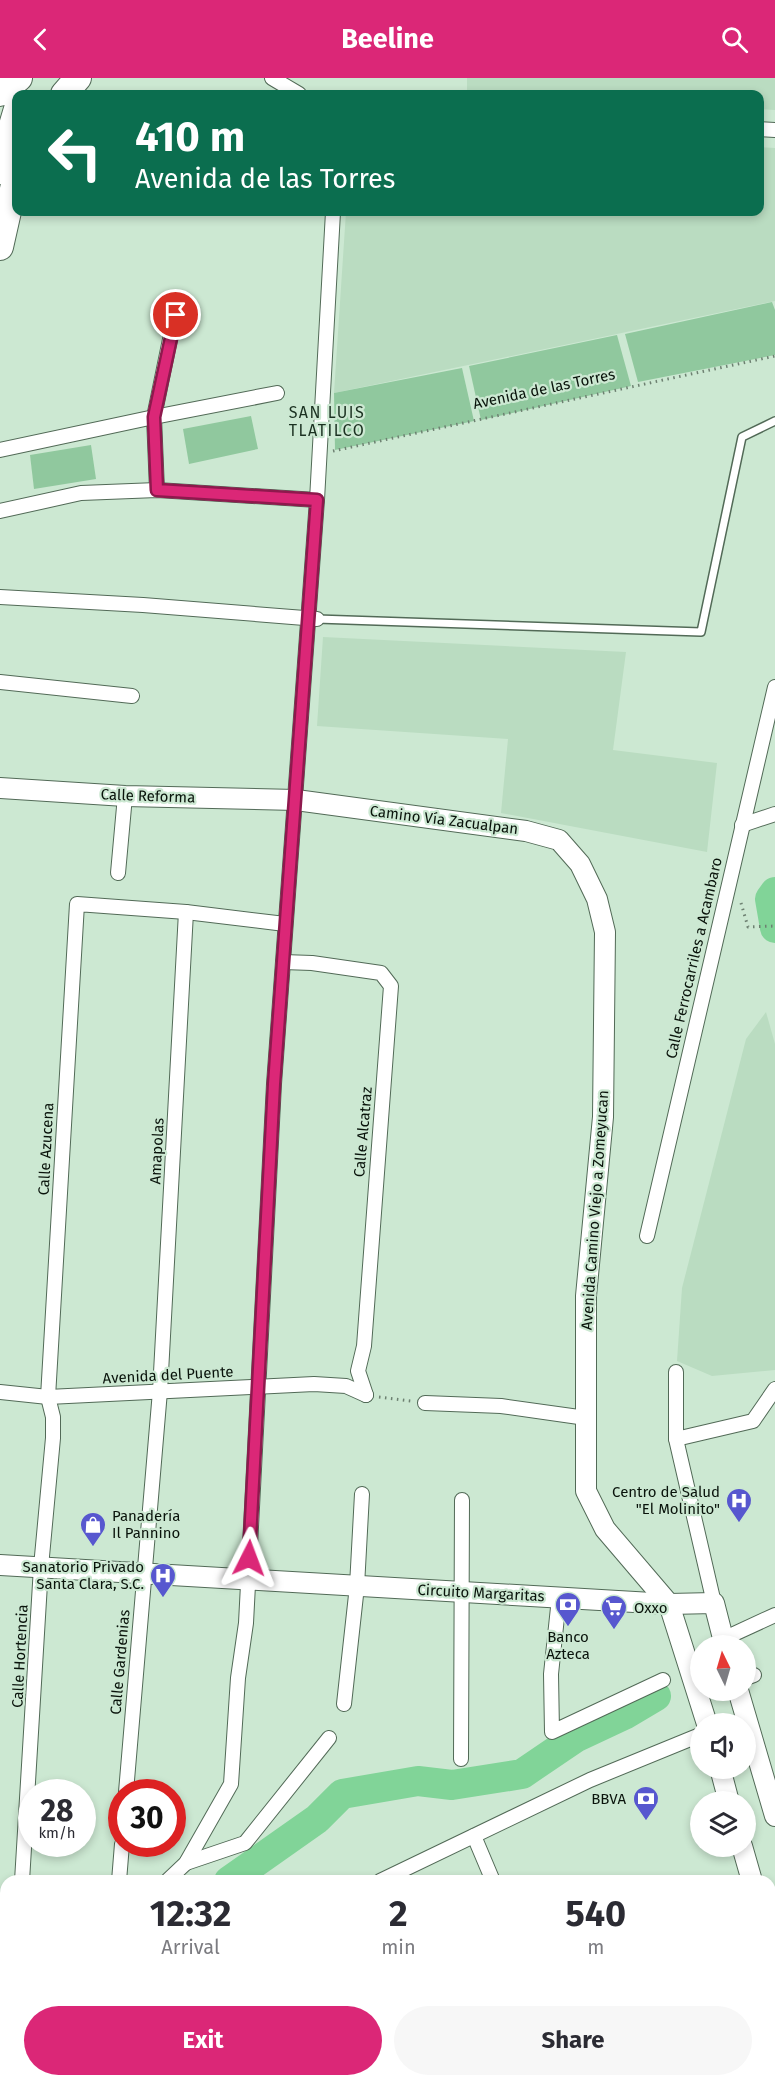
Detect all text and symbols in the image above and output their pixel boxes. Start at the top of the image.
icon: back [24,23,57,56]
text: Beeline [341,23,434,55]
icon: search [718,23,751,56]
text: 410 m [135,112,245,162]
icon: left [36,114,114,192]
text: Avenida de las Torres [135,163,395,195]
pin [150,289,201,340]
icon: arrive [159,298,192,331]
street label: Avenida de las Torres [471,365,617,413]
district label: SAN LUIS TLATILCO [289,403,365,440]
street label: Calle Reforma [100,785,196,807]
street label: Camino Vía Zacualpan [369,802,519,838]
street label: Calle Ferrocarriles a Acambaro [662,855,726,1061]
street label: Calle Alcatraz [350,1086,376,1178]
street label: Avenida Camino Viejo a Zomeyucan [578,1089,612,1331]
street label: Calle Azucena [35,1102,57,1196]
street label: Amapolas [146,1117,168,1185]
street label: Avenida del Puente [102,1363,234,1387]
place label: Centro de Salud "El Molinito" [612,1483,720,1518]
hospital icon: Centro de Salud "El Molinito" [724,1486,754,1524]
place label: Panadería Il Pannino [112,1507,180,1542]
shop icon: Panadería Il Pannino [78,1510,108,1548]
position arrow [217,1526,281,1590]
place label: Sanatorio Privado Santa Clara, S.C. [23,1558,144,1593]
hospital icon: Sanatorio Privado Santa Clara, S.C. [148,1561,178,1599]
street label: Circuito Margaritas [417,1581,545,1605]
bank icon: Banco Azteca [553,1590,583,1628]
supermarket icon: Oxxo [599,1593,629,1631]
place label: Oxxo [634,1599,667,1617]
street label: Calle Hortencia [8,1604,32,1708]
street label: Calle Gardenias [106,1609,134,1715]
place label: Banco Azteca [546,1628,590,1663]
north arrow [690,1635,756,1701]
map controls [690,1635,756,1857]
button: sound [690,1713,756,1779]
speed limit sign: 30 [108,1779,186,1857]
bank icon: BBVA [631,1784,661,1822]
place label: BBVA [591,1790,626,1808]
button: layers [690,1791,756,1857]
text: 28 [41,1793,73,1829]
text: km/h [38,1824,76,1842]
text: 12:32 [150,1892,231,1936]
text: 2 [389,1892,408,1936]
text: 540 [565,1892,626,1936]
text: Arrival [161,1935,220,1959]
text: min [381,1935,416,1959]
text: m [587,1935,604,1959]
button: Exit [24,2006,382,2075]
button: Share [394,2006,752,2075]

